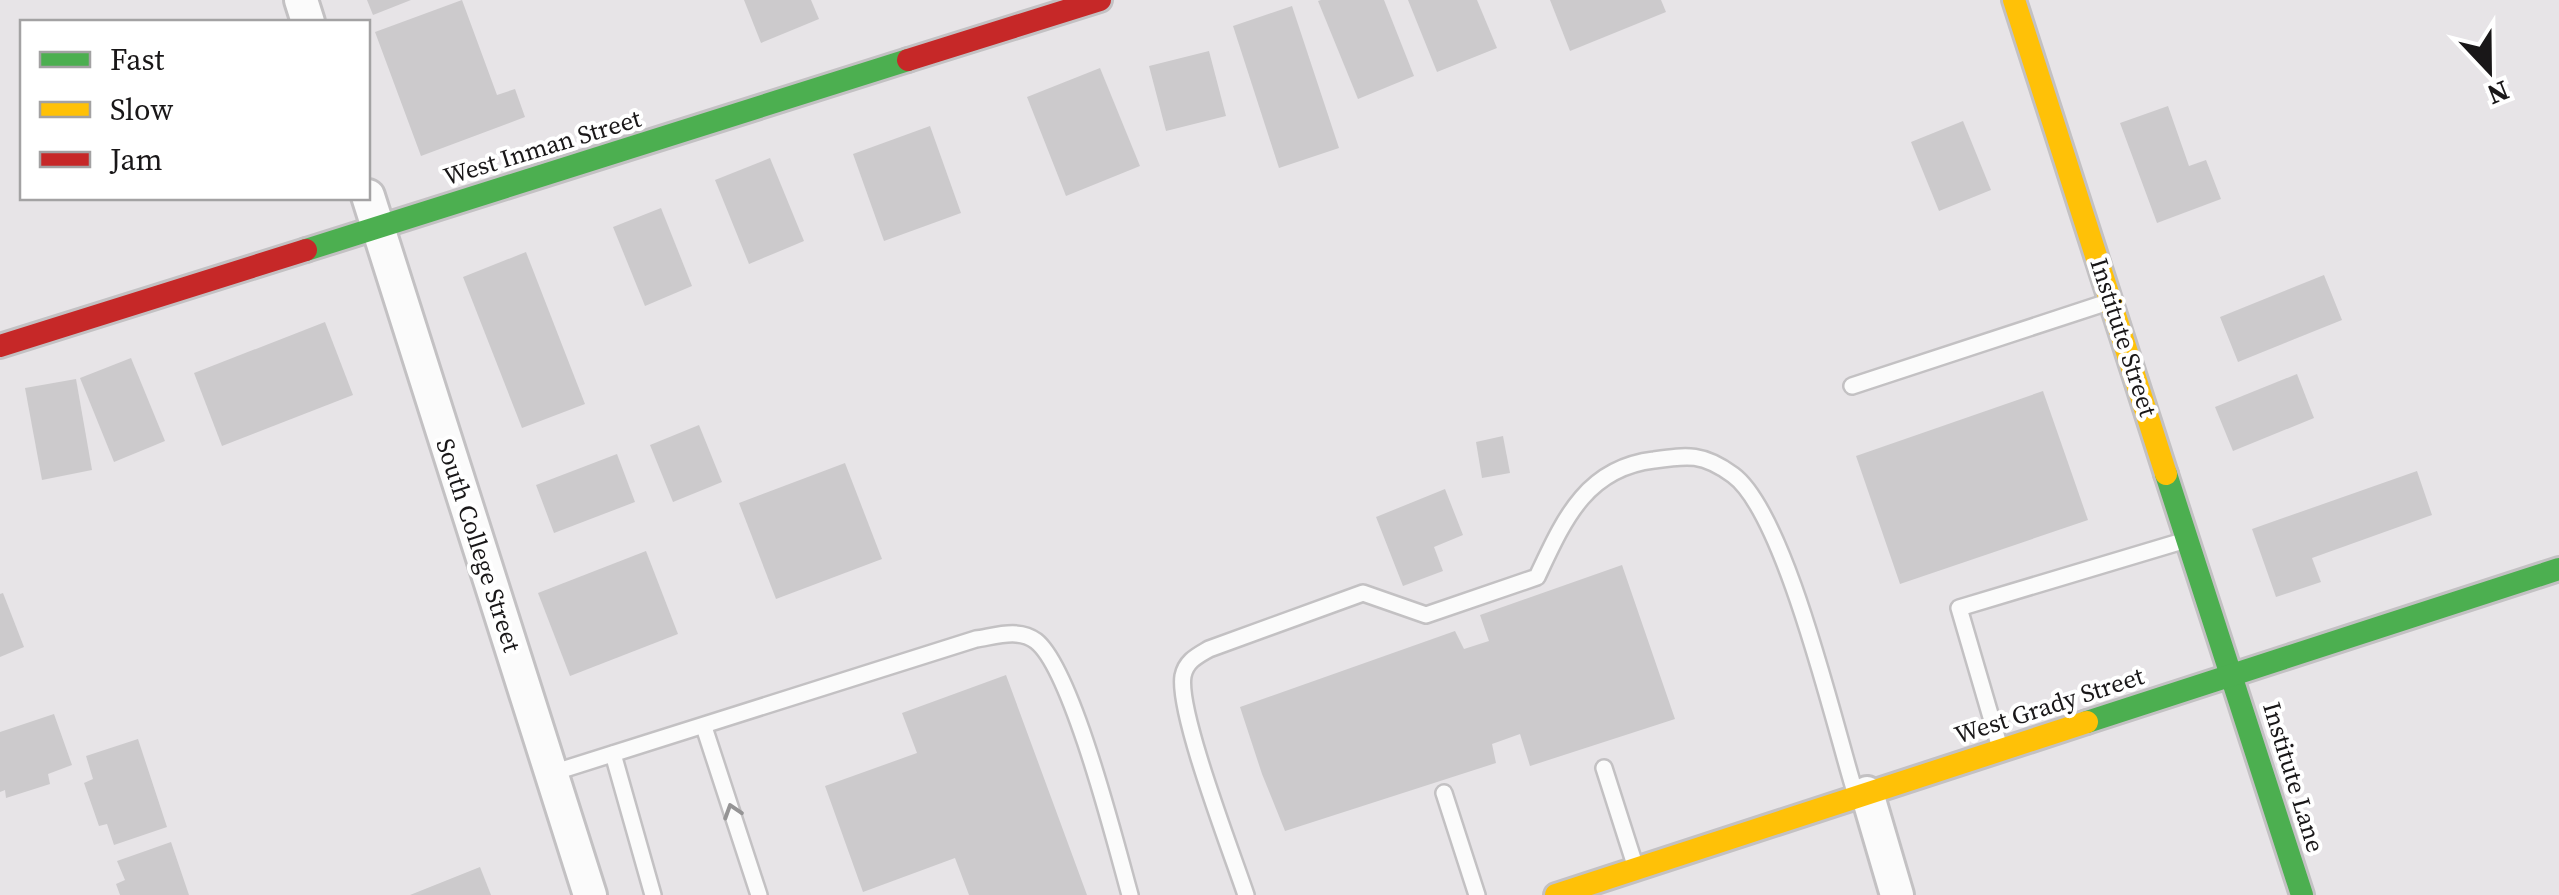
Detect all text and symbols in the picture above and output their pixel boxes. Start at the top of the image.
legend [20,20,370,200]
north arrow [2439,20,2539,120]
text: Fast [110,39,164,80]
text: N [2482,72,2515,115]
text: Slow [110,89,173,130]
street label: West Inman Street [439,101,646,193]
text: Jam [109,139,163,180]
street label: Institute Street [2082,253,2166,421]
street label: South College Street [428,434,530,657]
street label: West Grady Street [1950,658,2149,752]
street label: Institute Lane [2255,698,2333,856]
one-way arrow [723,803,743,820]

